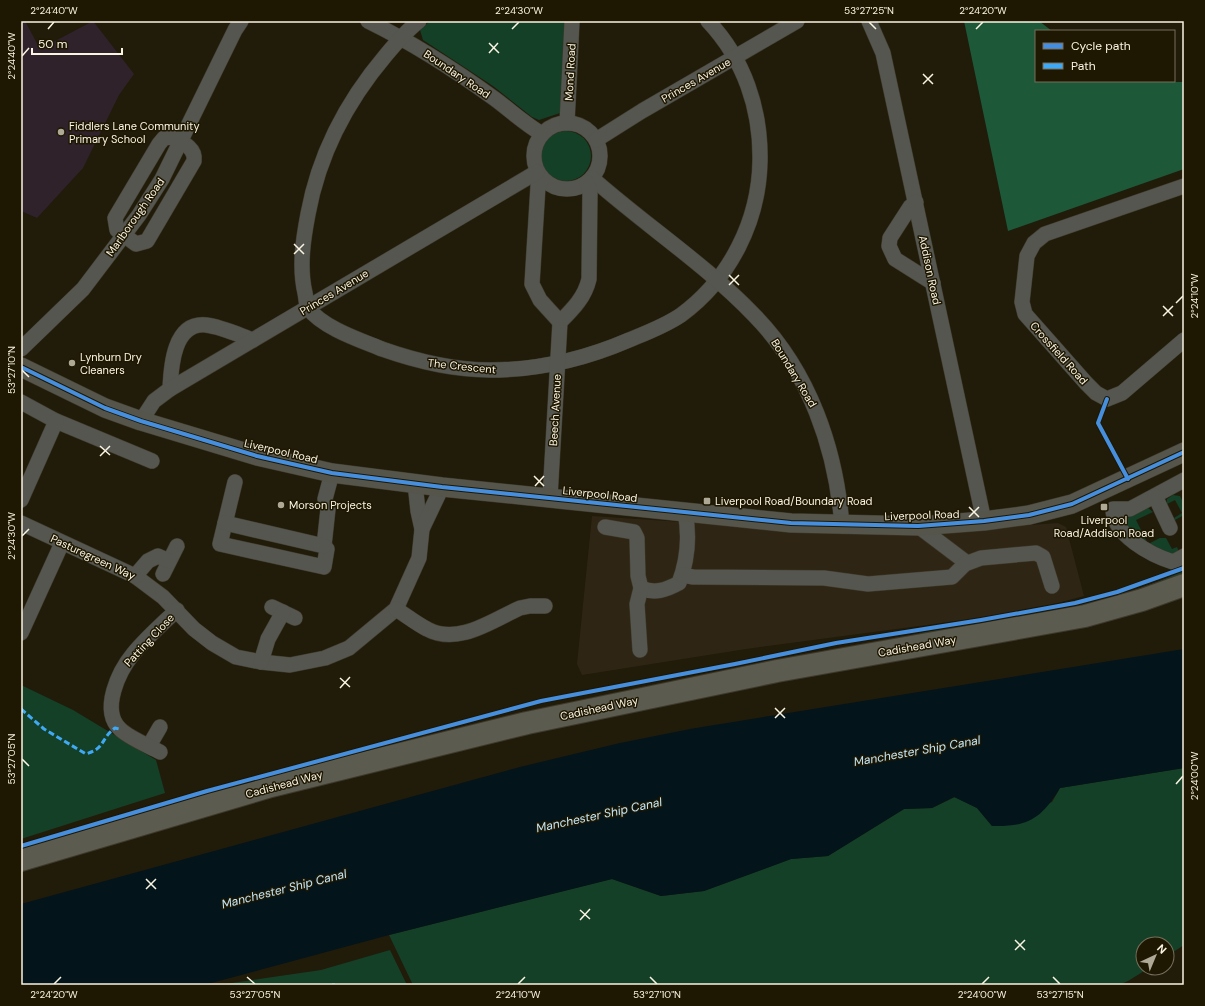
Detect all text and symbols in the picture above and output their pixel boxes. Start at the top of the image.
text: 2°24'40"W [30,4,78,17]
text: 2°24'30"W [495,4,543,17]
text: 53°27'25"N [844,4,894,17]
text: 2°24'20"W [959,4,1007,17]
scale bar [32,30,122,56]
legend [1035,30,1175,82]
text: 2°24'40"W [5,32,18,80]
text: 50 m [38,36,67,52]
text: Cycle path [1071,38,1131,54]
street label: Mond Road [562,43,579,101]
street label: Boundary Road [421,47,493,101]
street label: Princes Avenue [659,54,733,106]
text: Path [1071,58,1096,74]
place label: Fiddlers Lane Community Primary School [69,119,200,146]
marker: Fiddlers Lane Community Primary School [56,127,66,137]
street label: Marlborough Road [103,175,167,259]
street label: Addison Road [916,234,944,306]
street label: Princes Avenue [297,266,371,318]
text: 2°24'10"W [1188,273,1201,319]
street label: Crossfield Road [1027,319,1091,387]
street label: Boundary Road [768,336,820,410]
text: 53°27'10"N [5,346,18,394]
place label: Lynburn Dry Cleaners [80,350,142,377]
street label: The Crescent [427,355,497,377]
marker: Lynburn Dry Cleaners [67,358,77,368]
street label: Beech Avenue [546,374,564,446]
street label: Liverpool Road [243,436,319,466]
street label: Liverpool Road [562,483,638,505]
place label: Liverpool Road/Boundary Road [715,494,873,508]
marker: Liverpool Road/Boundary Road [702,496,712,506]
place label: Morson Projects [289,498,372,512]
marker: Morson Projects [276,500,286,510]
marker: Liverpool Road/Addison Road [1099,502,1109,512]
street label: Liverpool Road [884,507,960,523]
text: 2°24'30"W [5,512,18,560]
place label: Liverpool Road/Addison Road [1054,513,1154,540]
street label: Pasturegreen Way [48,531,138,583]
street label: Patting Close [121,611,177,669]
street label: Cadishead Way [877,632,957,660]
street label: Cadishead Way [559,693,639,723]
water label: Manchester Ship Canal [852,732,982,770]
text: 53°27'05"N [5,733,18,784]
text: 2°24'00"W [1188,751,1201,800]
street label: Cadishead Way [244,767,324,801]
water label: Manchester Ship Canal [535,794,664,836]
water label: Manchester Ship Canal [220,866,349,912]
north arrow [1135,936,1175,976]
text: N [1154,941,1170,957]
text: 2°24'20"W [30,988,78,1001]
text: 53°27'05"N [230,988,281,1001]
text: 2°24'10"W [496,988,541,1001]
text: 53°27'10"N [633,988,681,1001]
text: 2°24'00"W [958,988,1007,1001]
text: 53°27'15"N [1036,988,1084,1001]

